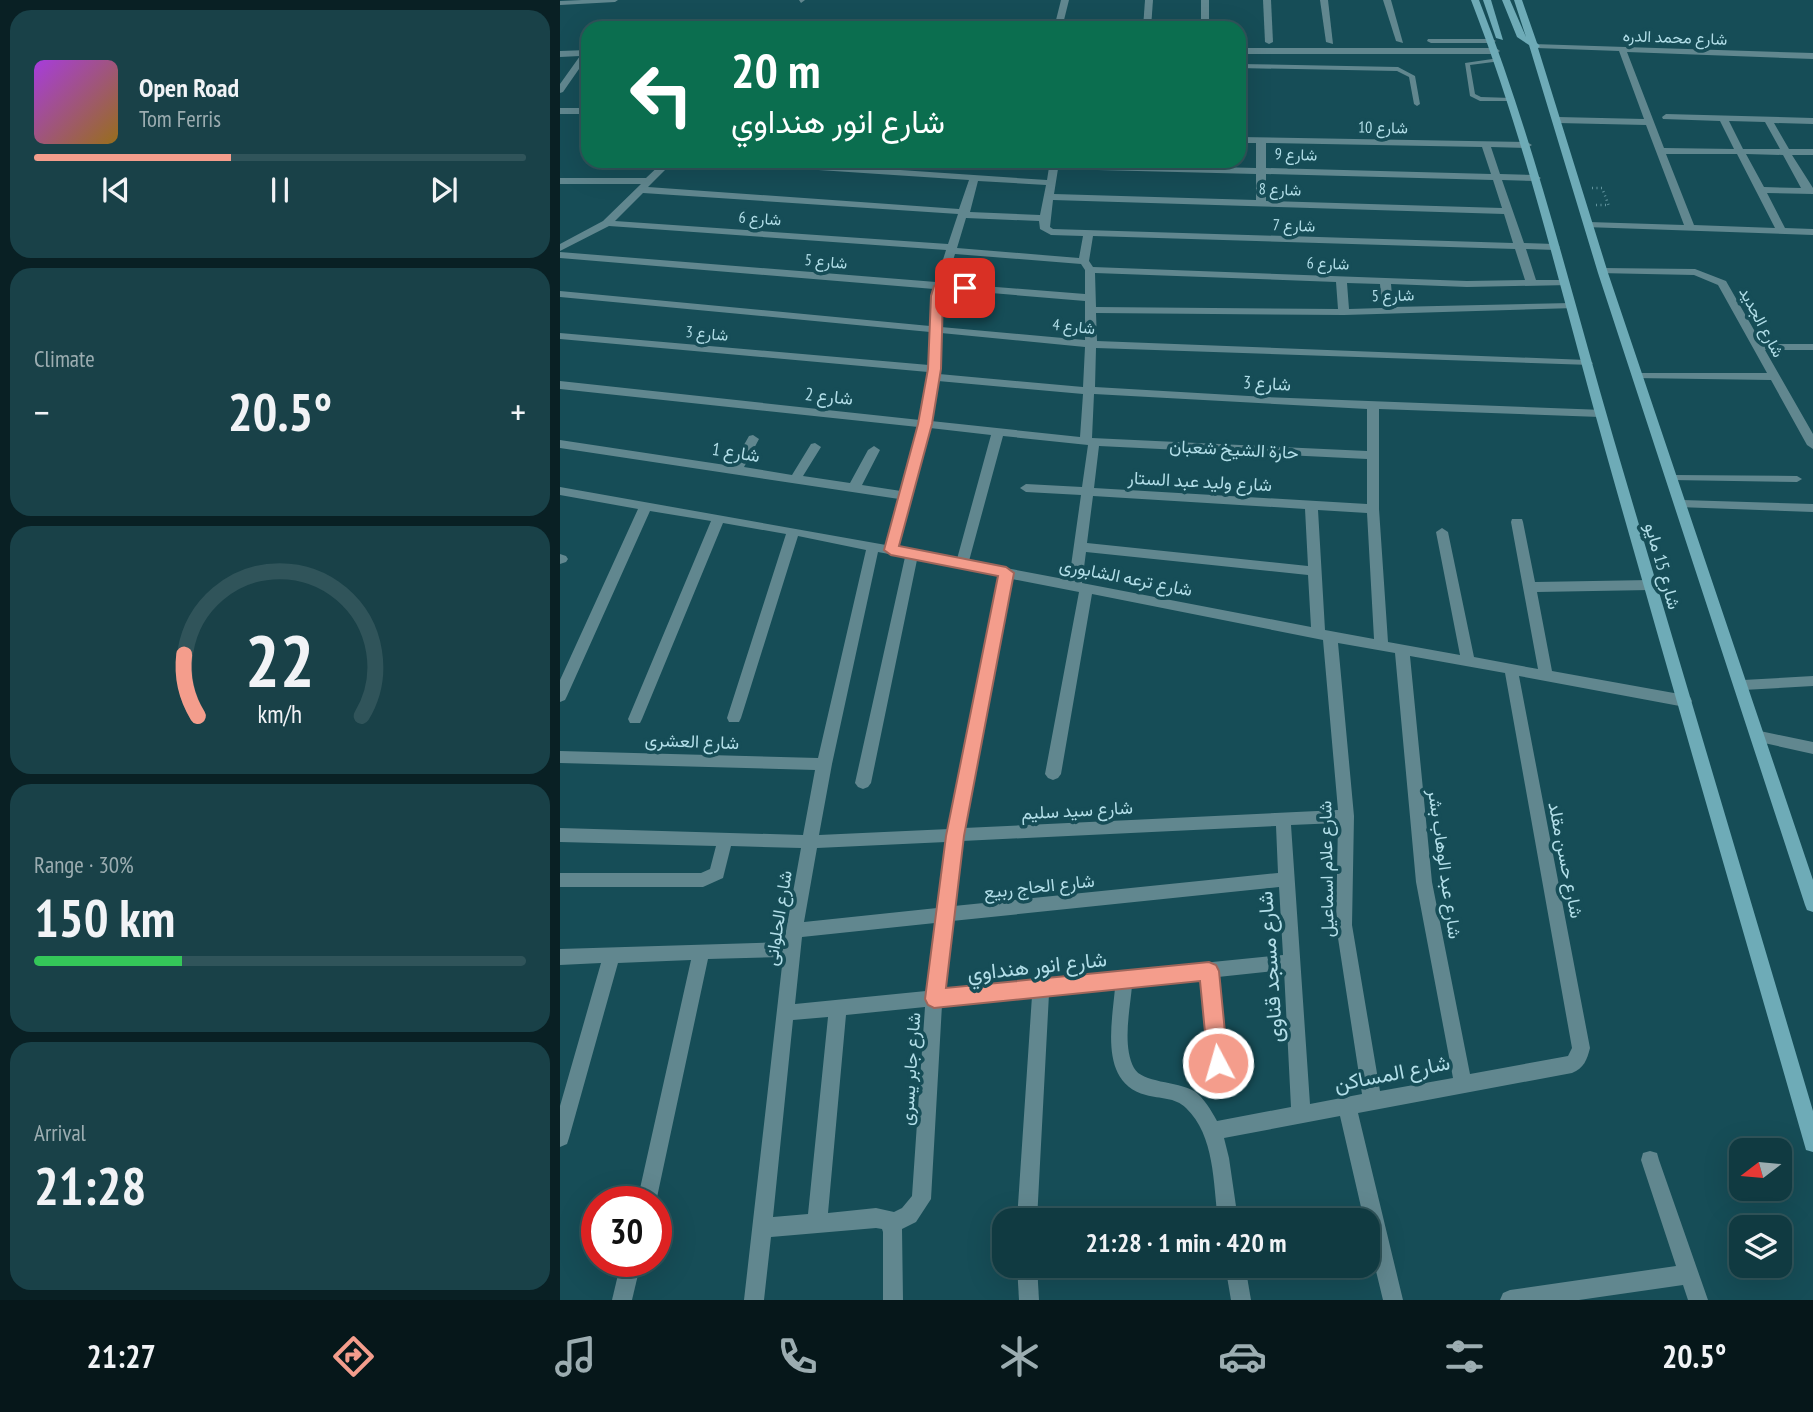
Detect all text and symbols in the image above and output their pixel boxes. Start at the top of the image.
street label: شارع محمد الدره [1622,25,1728,51]
text: 20 m [731,38,820,102]
icon: left [616,49,707,140]
text: Open Road [139,71,239,104]
text: شارع انور هنداوي [731,100,945,142]
text: Tom Ferris [139,104,221,133]
street label: شارع 10 [1358,117,1408,139]
street label: شارع 9 [1274,143,1318,167]
icon: previous [97,171,135,209]
icon: pause [261,171,299,209]
icon: next [425,171,463,209]
street label: شارع 8 [1258,178,1302,202]
street label: شارع 6 [738,207,782,231]
street label: شارع 7 [1272,214,1316,238]
street label: شارع 5 [804,249,848,275]
street label: شارع 6 [1306,252,1350,276]
pin [935,258,995,318]
icon: arrive [946,269,984,307]
street label: شارع الجديد [1733,283,1789,362]
street label: شارع 5 [1371,285,1415,307]
street label: شارع 4 [1051,314,1096,340]
street label: شارع 3 [685,321,729,347]
text: Climate [34,344,95,373]
street label: شارع 3 [1242,370,1292,397]
text: 20.5° [228,378,332,445]
street label: شارع 2 [804,382,854,411]
text: − [34,387,50,436]
text: + [510,387,526,436]
street label: حارة الشيخ شعبان [1169,434,1299,465]
street label: شارع 1 [710,437,762,468]
street label: شارع وليد عبد الستار [1126,466,1273,497]
street label: شارع 15 مايو [1639,520,1686,612]
street label: شارع ترعه الشابورى [1057,553,1194,602]
text: 22 [245,612,315,706]
text: km/h [258,698,302,730]
street label: شارع العشرى [644,728,740,755]
street label: شارع عبد الوهاب بشر [1422,787,1467,940]
street label: شارع سيد سليم [1020,796,1134,825]
street label: شارع علام اسماعيل [1313,800,1340,938]
street label: شارع حسن مقلد [1542,800,1589,920]
text: Range · 30% [34,850,134,879]
street label: شارع الحلوانى [759,869,798,968]
street label: شارع الحاج ربيع [982,869,1096,904]
text: 150 km [34,884,175,951]
street label: شارع مسجد قناوى [1251,890,1290,1044]
street label: شارع انور هنداوي [966,945,1109,991]
street label: شارع جابر يسرى [895,1012,926,1126]
position arrow [1181,1026,1255,1100]
street label: شارع المساكن [1332,1049,1452,1098]
text: Arrival [34,1118,86,1147]
north arrow [1729,1138,1792,1200]
map controls [1729,1138,1792,1278]
text: 21:28 [34,1152,146,1219]
speed limit sign: 30 [581,1186,672,1277]
button: layers [1729,1215,1792,1278]
text: 21:28 · 1 min · 420 m [1086,1226,1286,1259]
icon: directions [329,1332,378,1381]
icon: music [551,1332,600,1381]
icon: phone [773,1332,822,1381]
icon: climate [995,1332,1044,1381]
icon: car [1218,1332,1267,1381]
icon: filters [1440,1332,1489,1381]
text: 21:27 [87,1335,156,1377]
text: 20.5° [1662,1335,1726,1377]

